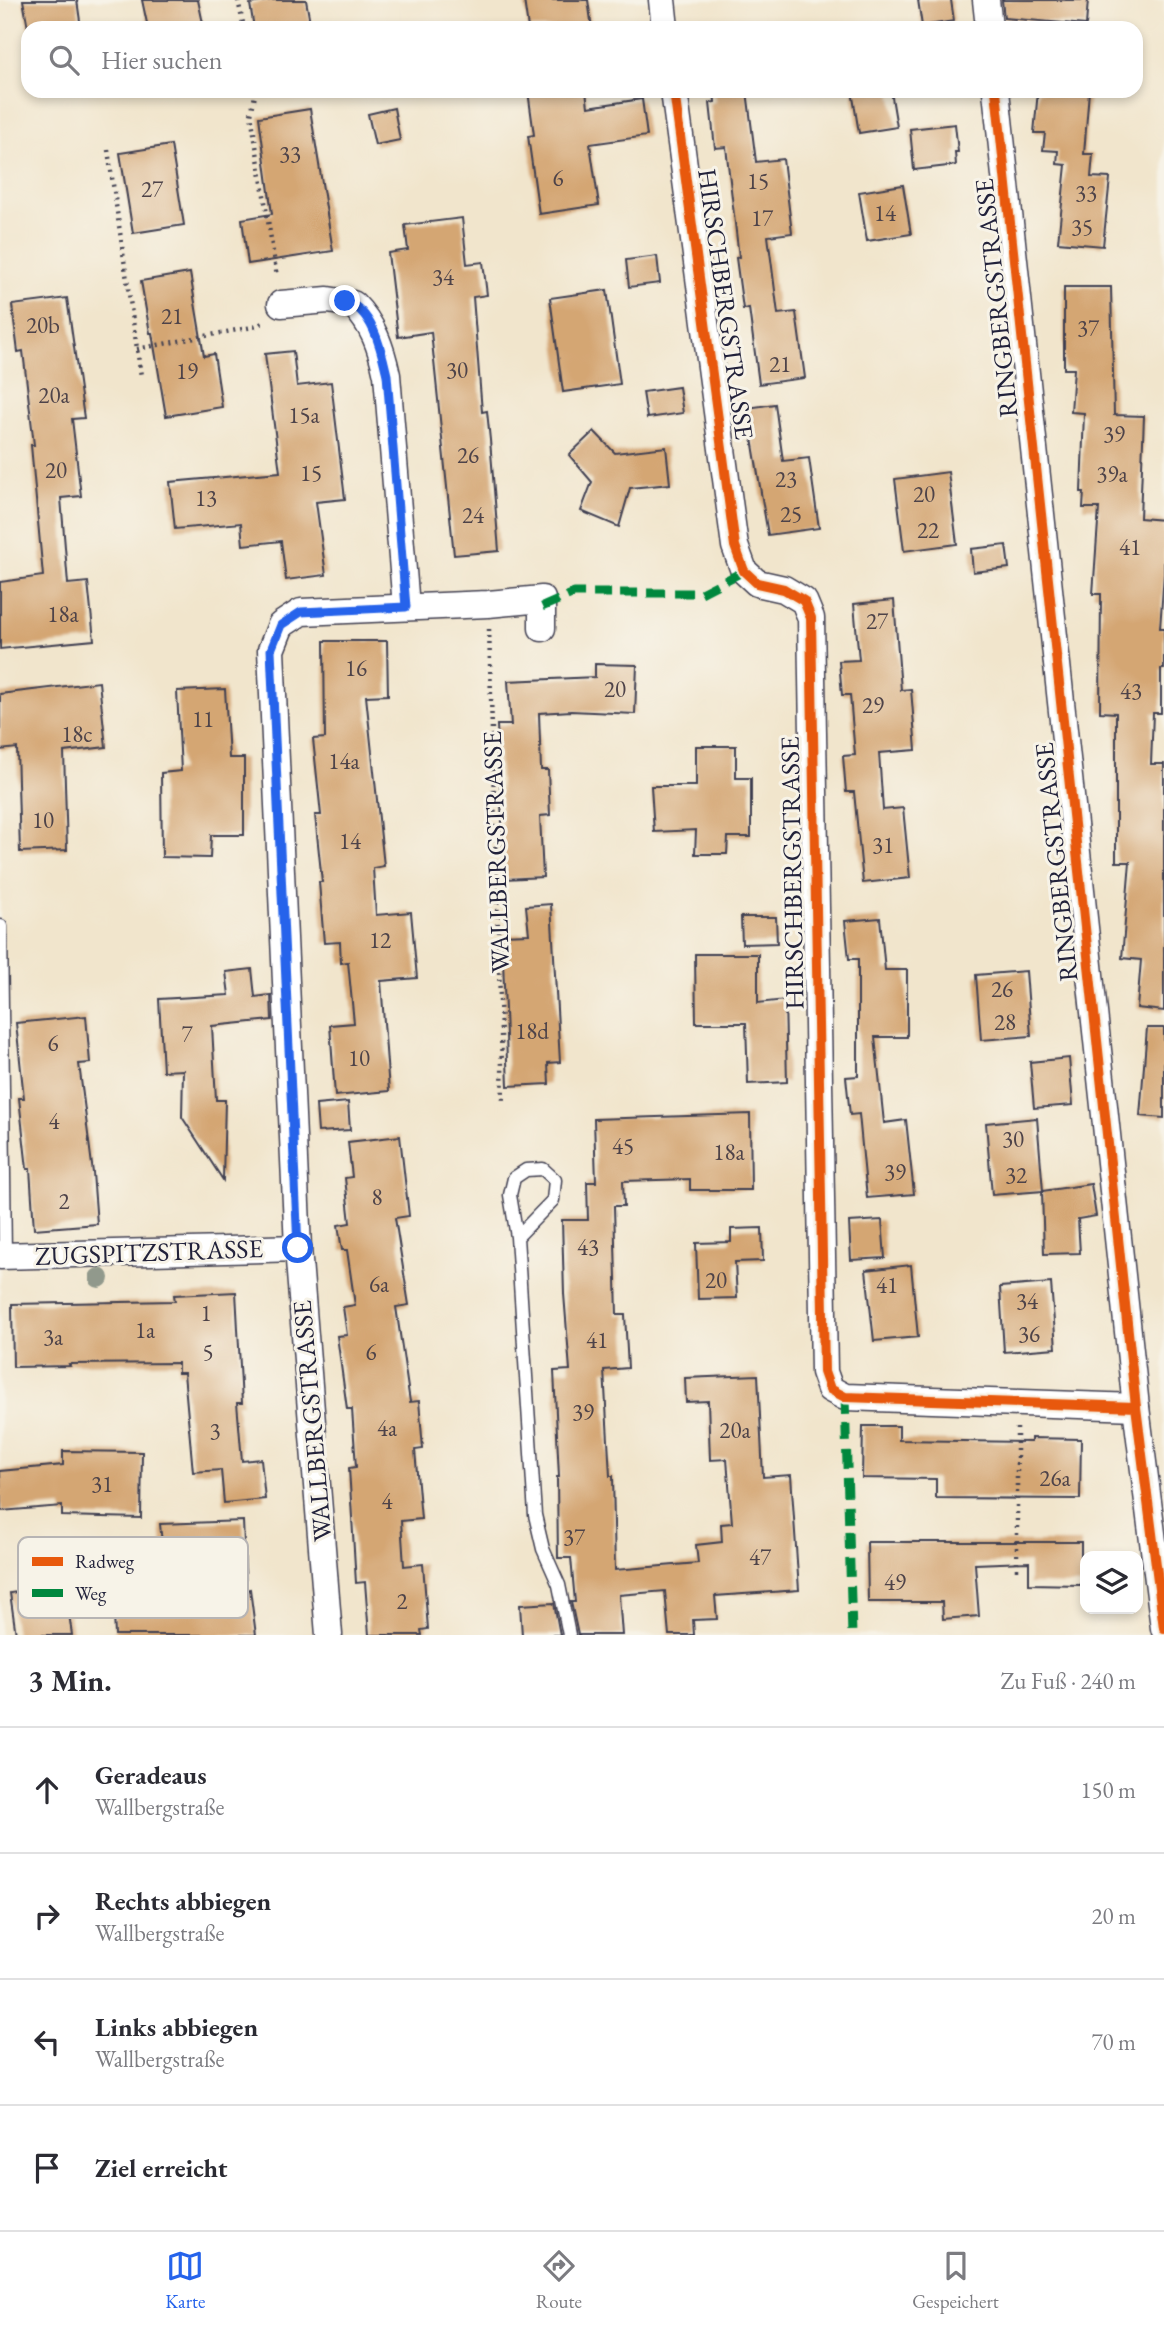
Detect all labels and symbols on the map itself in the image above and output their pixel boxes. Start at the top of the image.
house number: 33 [279,139,301,169]
house number: 6 [552,163,564,193]
street label: HIRSCHBERGSTRASSE [690,166,762,442]
house number: 15 [747,166,769,196]
house number: 27 [141,174,164,204]
street label: RINGBERGSTRASSE [967,176,1025,419]
house number: 33 [1075,178,1097,208]
house number: 14 [874,198,897,228]
house number: 17 [751,203,774,233]
house number: 35 [1071,212,1093,242]
house number: 34 [432,262,455,292]
route end [329,285,360,316]
house number: 21 [161,301,183,331]
house number: 20b [26,310,60,340]
house number: 37 [1077,313,1100,343]
house number: 21 [769,349,791,379]
house number: 30 [446,355,468,385]
house number: 19 [176,356,198,386]
house number: 20a [38,380,70,410]
house number: 15a [288,400,320,430]
house number: 39 [1103,419,1125,449]
house number: 26 [457,440,479,470]
house number: 20 [45,455,67,485]
house number: 15 [300,458,322,488]
house number: 39a [1096,459,1128,489]
house number: 23 [775,464,797,494]
house number: 20 [913,479,935,509]
house number: 13 [195,483,217,513]
house number: 25 [780,499,802,529]
house number: 24 [462,500,485,530]
house number: 22 [917,515,939,545]
house number: 41 [1119,532,1141,562]
house number: 18a [47,599,79,629]
house number: 27 [866,606,889,636]
house number: 16 [345,653,367,683]
house number: 20 [604,674,626,704]
house number: 43 [1120,676,1142,706]
house number: 29 [862,690,884,720]
house number: 11 [192,704,214,734]
house number: 18c [61,719,93,749]
street label: WALLBERGSTRASSE [475,730,517,974]
street label: HIRSCHBERGSTRASSE [773,736,811,1010]
street label: RINGBERGSTRASSE [1027,740,1085,983]
house number: 14a [328,746,360,776]
house number: 10 [32,805,54,835]
house number: 14 [339,826,362,856]
house number: 31 [872,830,894,860]
house number: 12 [369,925,391,955]
house number: 26 [991,974,1013,1004]
house number: 28 [994,1007,1016,1037]
house number: 18d [515,1016,549,1046]
house number: 7 [181,1019,193,1049]
house number: 6 [47,1028,59,1058]
house number: 10 [348,1043,370,1073]
house number: 4 [48,1106,60,1136]
house number: 30 [1002,1124,1024,1154]
house number: 45 [612,1131,634,1161]
house number: 18a [713,1137,745,1167]
house number: 39 [884,1157,906,1187]
house number: 32 [1005,1160,1027,1190]
house number: 8 [371,1182,383,1212]
house number: 2 [58,1186,70,1216]
street label: ZUGSPITZSTRASSE [34,1231,264,1273]
route start [282,1232,313,1263]
house number: 43 [577,1232,599,1262]
house number: 20 [705,1265,727,1295]
house number: 6a [369,1269,390,1299]
house number: 41 [876,1270,898,1300]
house number: 34 [1016,1286,1039,1316]
house number: 1 [200,1298,212,1328]
street label: WALLBERGSTRASSE [284,1299,339,1543]
house number: 1a [135,1315,156,1345]
house number: 36 [1018,1319,1040,1349]
house number: 3a [43,1322,64,1352]
house number: 41 [586,1325,608,1355]
house number: 5 [202,1337,214,1367]
house number: 6 [365,1337,377,1367]
house number: 39 [572,1397,594,1427]
house number: 4a [377,1413,398,1443]
house number: 20a [719,1415,751,1445]
house number: 3 [209,1416,221,1446]
house number: 26a [1039,1463,1071,1493]
house number: 31 [91,1469,113,1499]
house number: 4 [381,1486,393,1516]
house number: 37 [563,1522,586,1552]
legend [18,1537,248,1618]
house number: 47 [749,1542,772,1572]
text: Radweg [75,1549,135,1574]
house number: 49 [884,1567,906,1597]
text: Weg [75,1581,107,1606]
house number: 2 [396,1586,408,1616]

